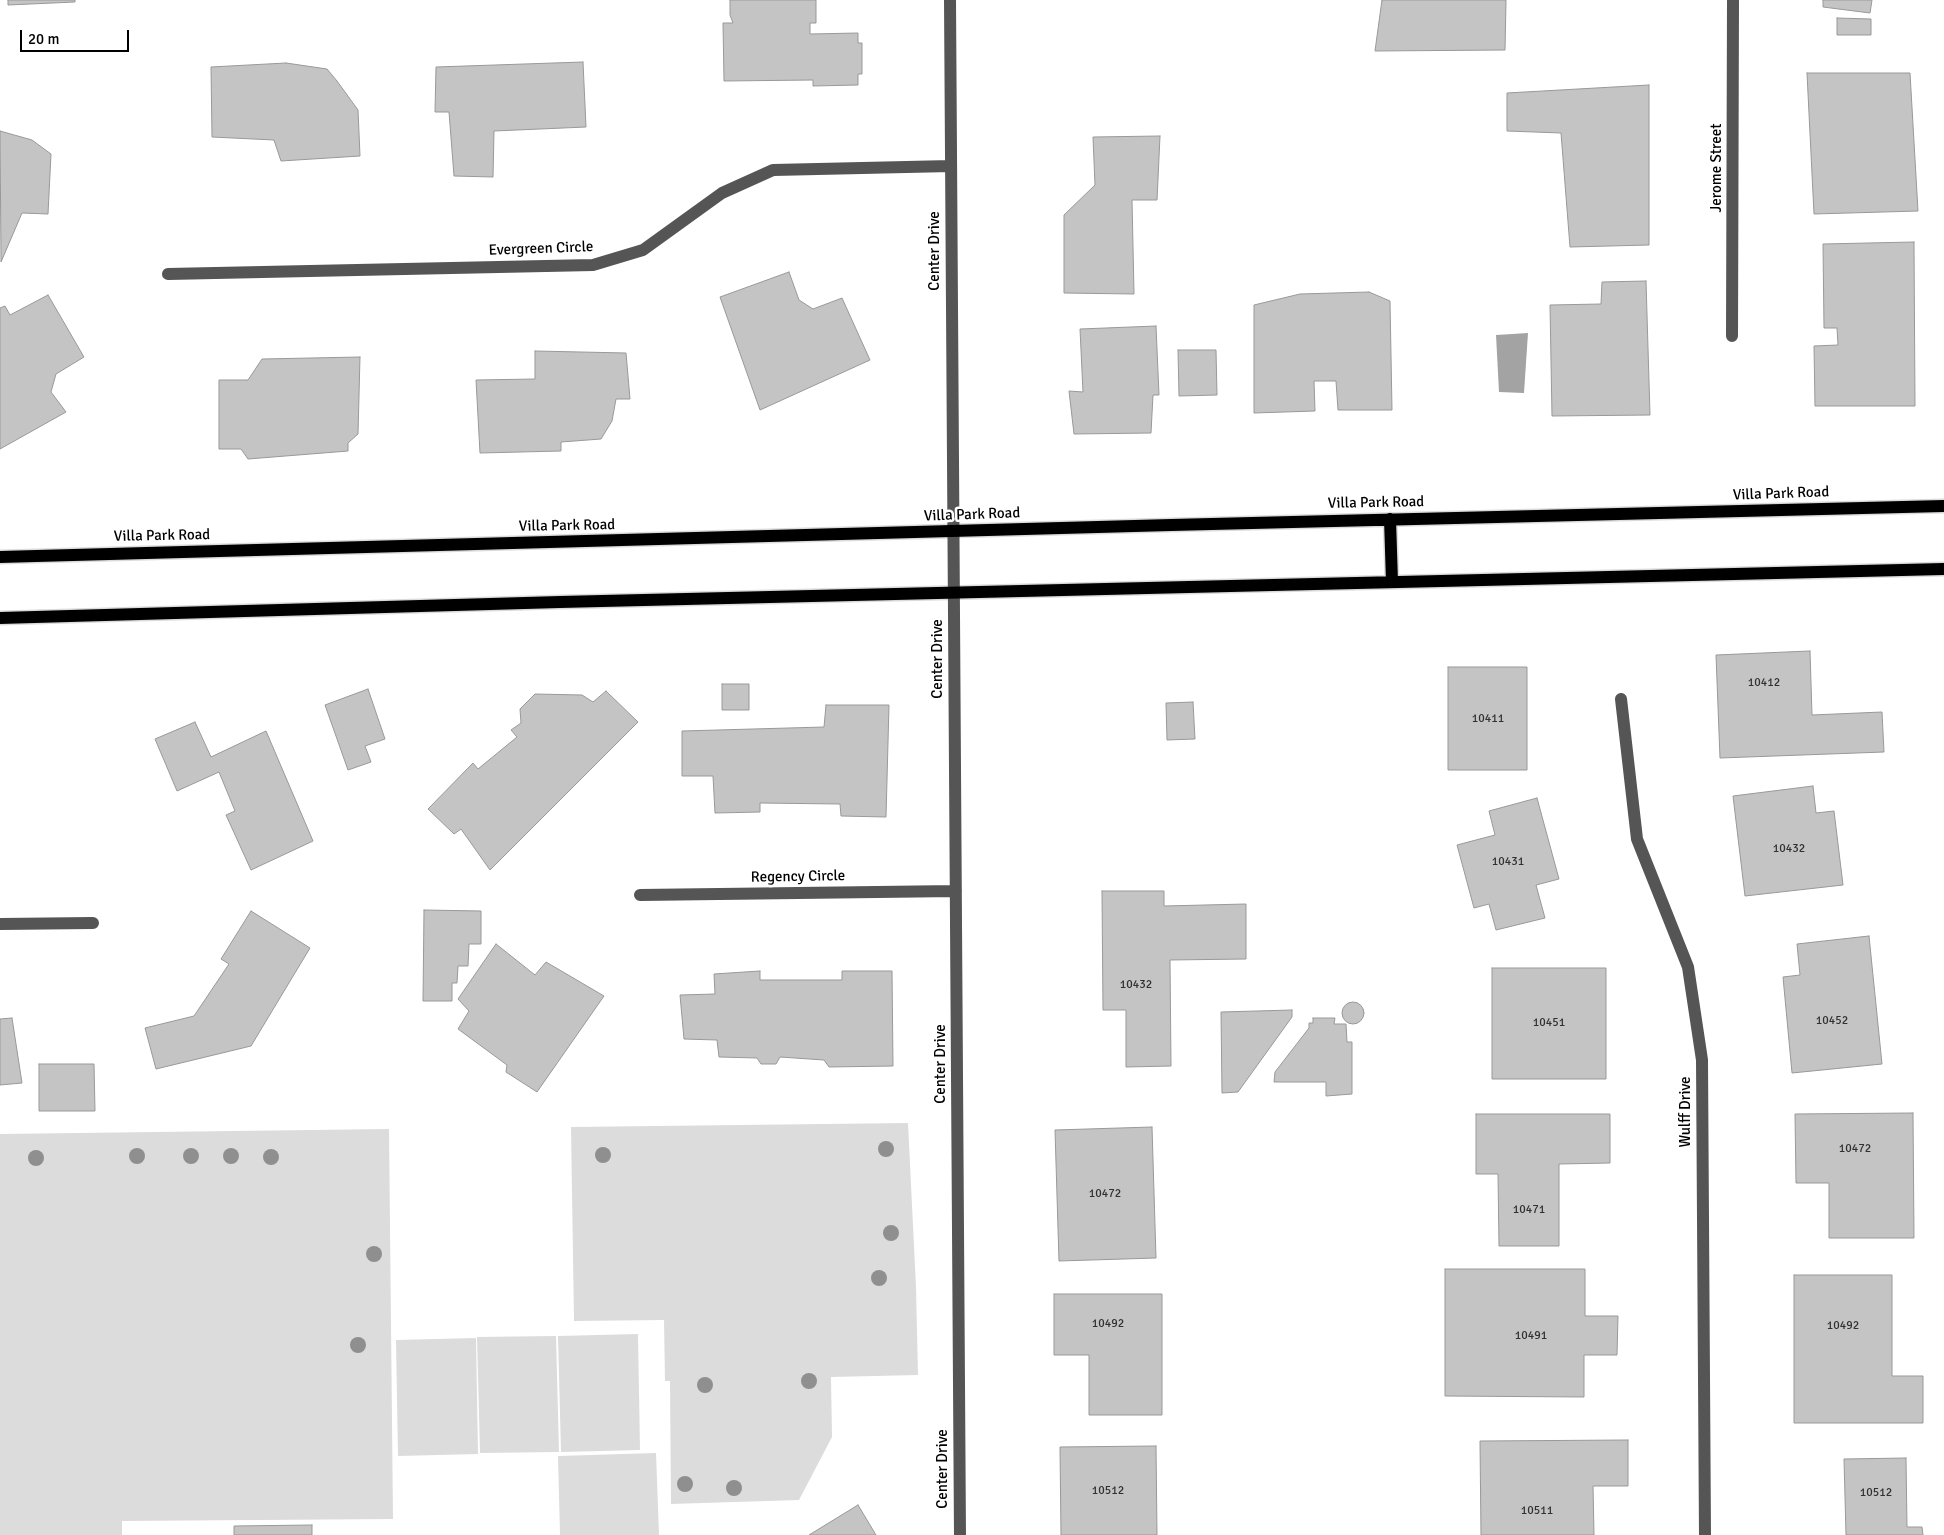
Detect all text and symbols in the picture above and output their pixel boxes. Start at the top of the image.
scale bar [22,20,131,52]
text: 20 m [28,30,59,48]
street label: Jerome Street [1708,123,1726,213]
street label: Center Drive [926,211,944,291]
street label: Evergreen Circle [488,238,594,260]
street label: Villa Park Road [1732,483,1830,505]
street label: Villa Park Road [1328,493,1424,513]
street label: Villa Park Road [923,504,1021,526]
street label: Villa Park Road [519,516,615,536]
street label: Villa Park Road [114,526,210,546]
street label: Center Drive [929,619,947,699]
house number: 10412 [1748,676,1780,690]
house number: 10411 [1472,712,1504,726]
house number: 10432 [1773,842,1805,856]
house number: 10431 [1492,855,1524,869]
street label: Regency Circle [751,867,845,887]
house number: 10432 [1120,978,1152,992]
house number: 10452 [1816,1014,1848,1028]
house number: 10451 [1533,1016,1565,1030]
street label: Center Drive [932,1024,950,1104]
street label: Wulff Drive [1677,1076,1695,1148]
house number: 10472 [1839,1142,1871,1156]
house number: 10472 [1089,1187,1121,1201]
house number: 10471 [1513,1203,1545,1217]
house number: 10492 [1092,1317,1124,1331]
house number: 10492 [1827,1319,1859,1333]
house number: 10491 [1515,1329,1547,1343]
street label: Center Drive [934,1429,952,1509]
house number: 10512 [1092,1484,1124,1498]
house number: 10512 [1860,1486,1892,1500]
house number: 10511 [1521,1504,1553,1518]

